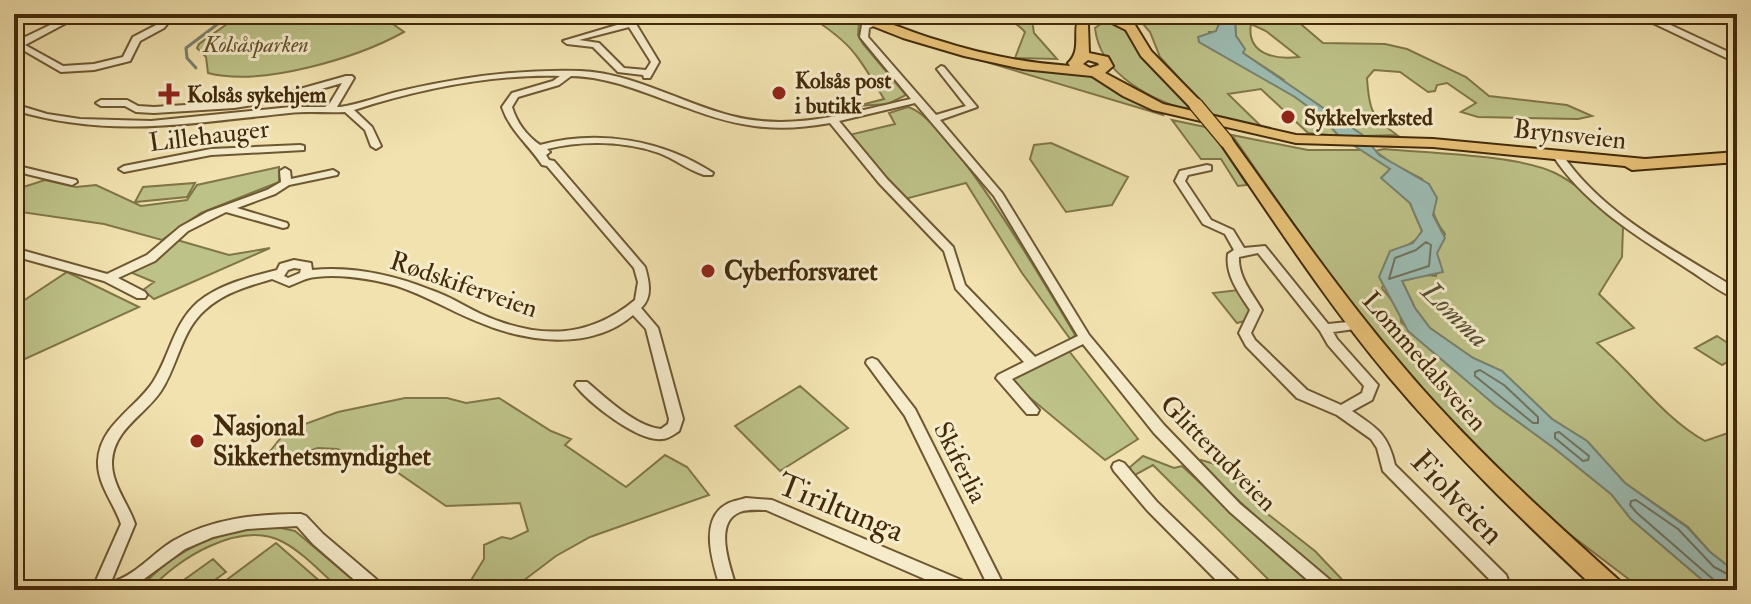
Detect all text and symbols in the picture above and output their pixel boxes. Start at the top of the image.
park label: Kolsåsparken [202,31,309,59]
place label: Kolsås post i butikk [794,67,892,120]
place label: Kolsås sykehjem [187,81,327,110]
marker: Kolsås sykehjem [158,83,180,105]
marker: Kolsås post i butikk [770,84,788,102]
place label: Sykkelverksted [1304,104,1433,133]
marker: Sykkelverksted [1279,108,1297,126]
street label: Lillehauger [147,113,271,159]
street label: Brynsveien [1512,113,1628,157]
street label: Rødskiferveien [386,245,542,325]
place label: Cyberforsvaret [724,256,878,289]
marker: Cyberforsvaret [699,262,717,280]
water label: Lomma [1413,274,1496,356]
street label: Lommedalsveien [1355,285,1494,438]
street label: Glitterudveien [1153,389,1283,519]
place label: Nasjonal Sikkerhetsmyndighet [212,411,431,474]
street label: Skiferlia [926,417,994,509]
marker: Nasjonal Sikkerhetsmyndighet [188,432,206,450]
street label: Fiolveien [1402,442,1512,554]
street label: Tiriltunga [772,465,910,552]

